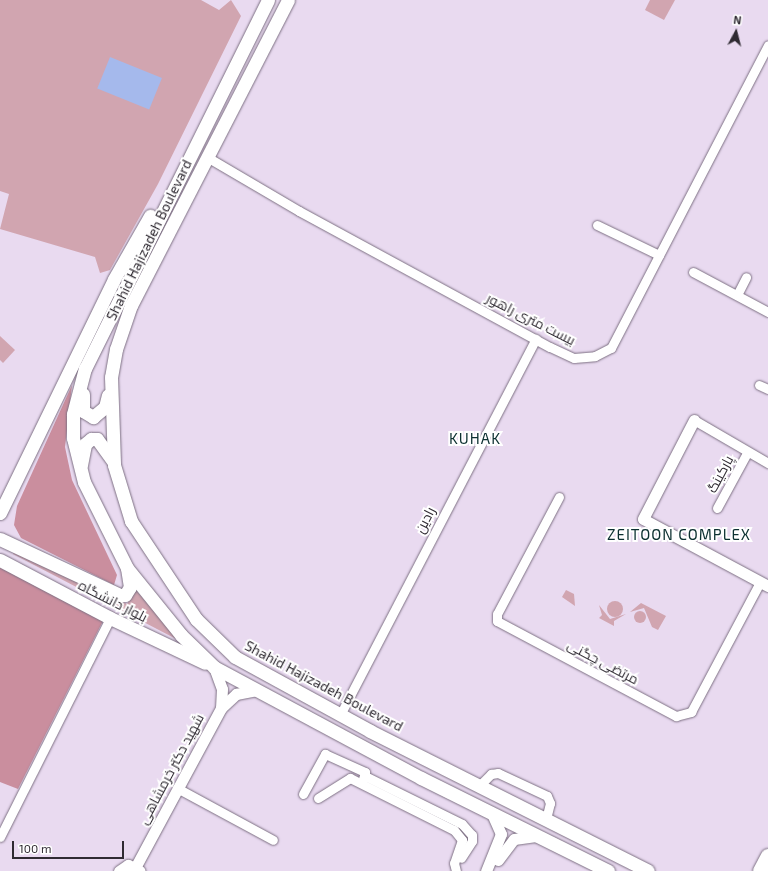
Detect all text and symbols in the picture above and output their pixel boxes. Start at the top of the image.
north arrow [716,12,756,52]
text: N [733,13,742,27]
street label: Shahid Hajizadeh Boulevard [103,157,195,323]
street label: بیست متری راهور [484,289,578,349]
district label: KUHAK [449,430,501,448]
street label: پارکینگ [703,452,737,496]
street label: رادین [411,504,439,536]
district label: ZEITOON COMPLEX [607,526,751,544]
street label: بلوار دانشگاه [76,576,150,626]
street label: مرتضی چگنی [564,636,642,688]
street label: Shahid Hajizadeh Boulevard [242,637,406,735]
street label: شهید دکتر خرمشاهی [135,711,207,827]
scale bar [14,833,126,859]
text: 100 m [19,841,51,855]

